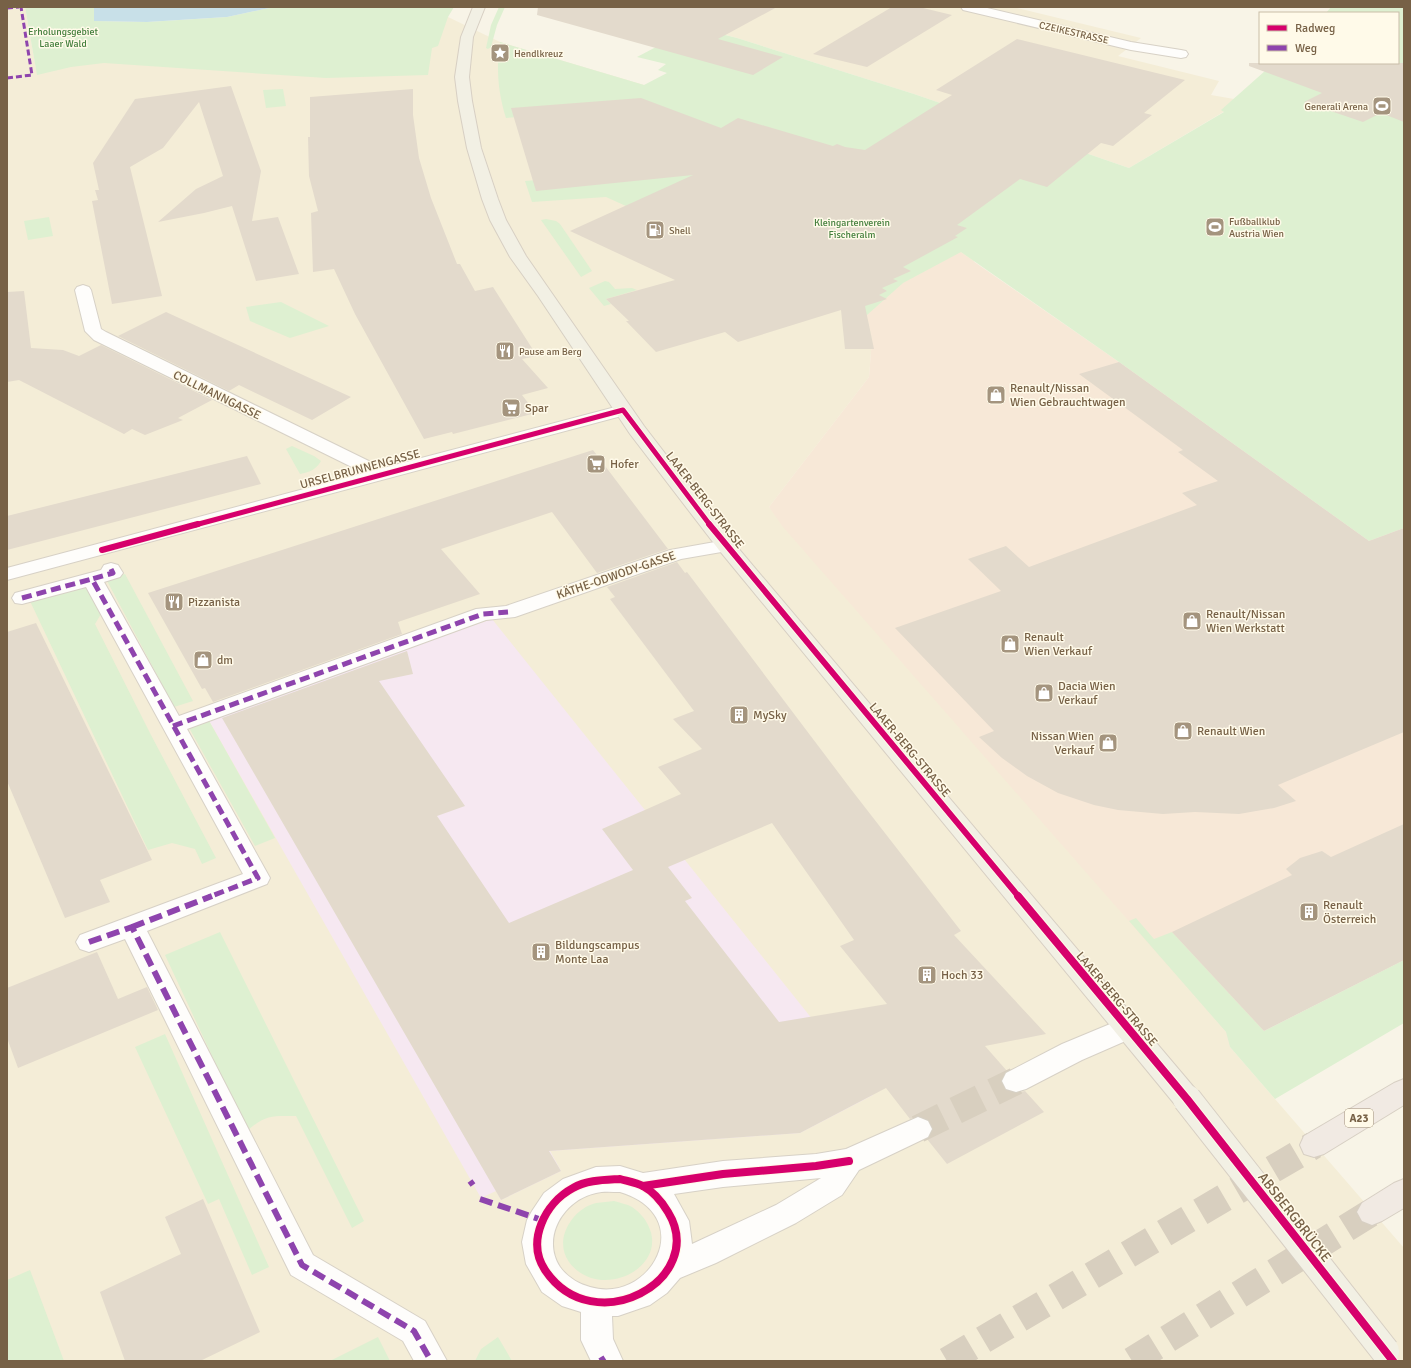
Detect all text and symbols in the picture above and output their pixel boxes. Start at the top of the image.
legend [1259,12,1399,64]
street label: CZEIKESTRASSE [1038,19,1110,47]
text: Radweg [1295,21,1335,36]
park label: Erholungsgebiet Laaer Wald [28,26,99,50]
text: Weg [1295,41,1317,56]
place icon: Hendlkreuz [489,42,511,64]
place label: Hendlkreuz [514,48,563,60]
sports icon: Generali Arena [1371,95,1393,117]
place label: Generali Arena [1304,101,1368,113]
sports icon: Fußballklub Austria Wien [1204,216,1226,238]
place label: Fußballklub Austria Wien [1229,216,1284,240]
park label: Kleingartenverein Fischeralm [814,217,890,241]
fuel station icon: Shell [644,219,666,241]
place label: Shell [669,225,691,237]
restaurant icon: Pause am Berg [494,340,516,362]
place label: Pause am Berg [519,346,582,358]
street label: COLLMANNGASSE [170,368,263,423]
place label: Renault/Nissan Wien Gebrauchtwagen [1010,381,1126,410]
shop icon: Renault/Nissan Wien Gebrauchtwagen [985,384,1007,406]
supermarket icon: Spar [500,397,522,419]
place label: Spar [525,401,549,416]
street label: URSELBRUNNENGASSE [298,446,422,493]
street label: LAAER-BERG-STRASSE [662,449,747,552]
supermarket icon: Hofer [585,453,607,475]
place label: Hofer [610,457,639,472]
street label: KÄTHE-ODWODY-GASSE [555,548,678,603]
restaurant icon: Pizzanista [163,591,185,613]
place label: Pizzanista [188,595,240,610]
place label: Renault/Nissan Wien Werkstatt [1206,607,1285,636]
shop icon: Renault/Nissan Wien Werkstatt [1181,610,1203,632]
place label: Renault Wien Verkauf [1024,630,1093,659]
shop icon: Renault Wien Verkauf [999,633,1021,655]
shop icon: dm [192,649,214,671]
place label: dm [217,653,233,668]
place label: Dacia Wien Verkauf [1058,679,1115,708]
shop icon: Dacia Wien Verkauf [1033,682,1055,704]
street label: LAAER-BERG-STRASSE [866,700,954,801]
building icon: MySky [728,704,750,726]
place label: MySky [753,708,787,723]
shop icon: Renault Wien [1172,720,1194,742]
place label: Renault Wien [1197,724,1265,739]
place label: Nissan Wien Verkauf [1031,729,1095,758]
shop icon: Nissan Wien Verkauf [1097,732,1119,754]
place label: Renault Österreich [1323,898,1376,927]
building icon: Renault Österreich [1298,901,1320,923]
place label: Bildungscampus Monte Laa [555,938,640,967]
building icon: Bildungscampus Monte Laa [530,941,552,963]
street label: LAAER-BERG-STRASSE [1073,949,1161,1050]
building icon: Hoch 33 [916,964,938,986]
place label: Hoch 33 [941,968,983,983]
road number: A23 [1345,1109,1373,1127]
street label: ABSBERGBRÜCKE [1254,1169,1335,1266]

